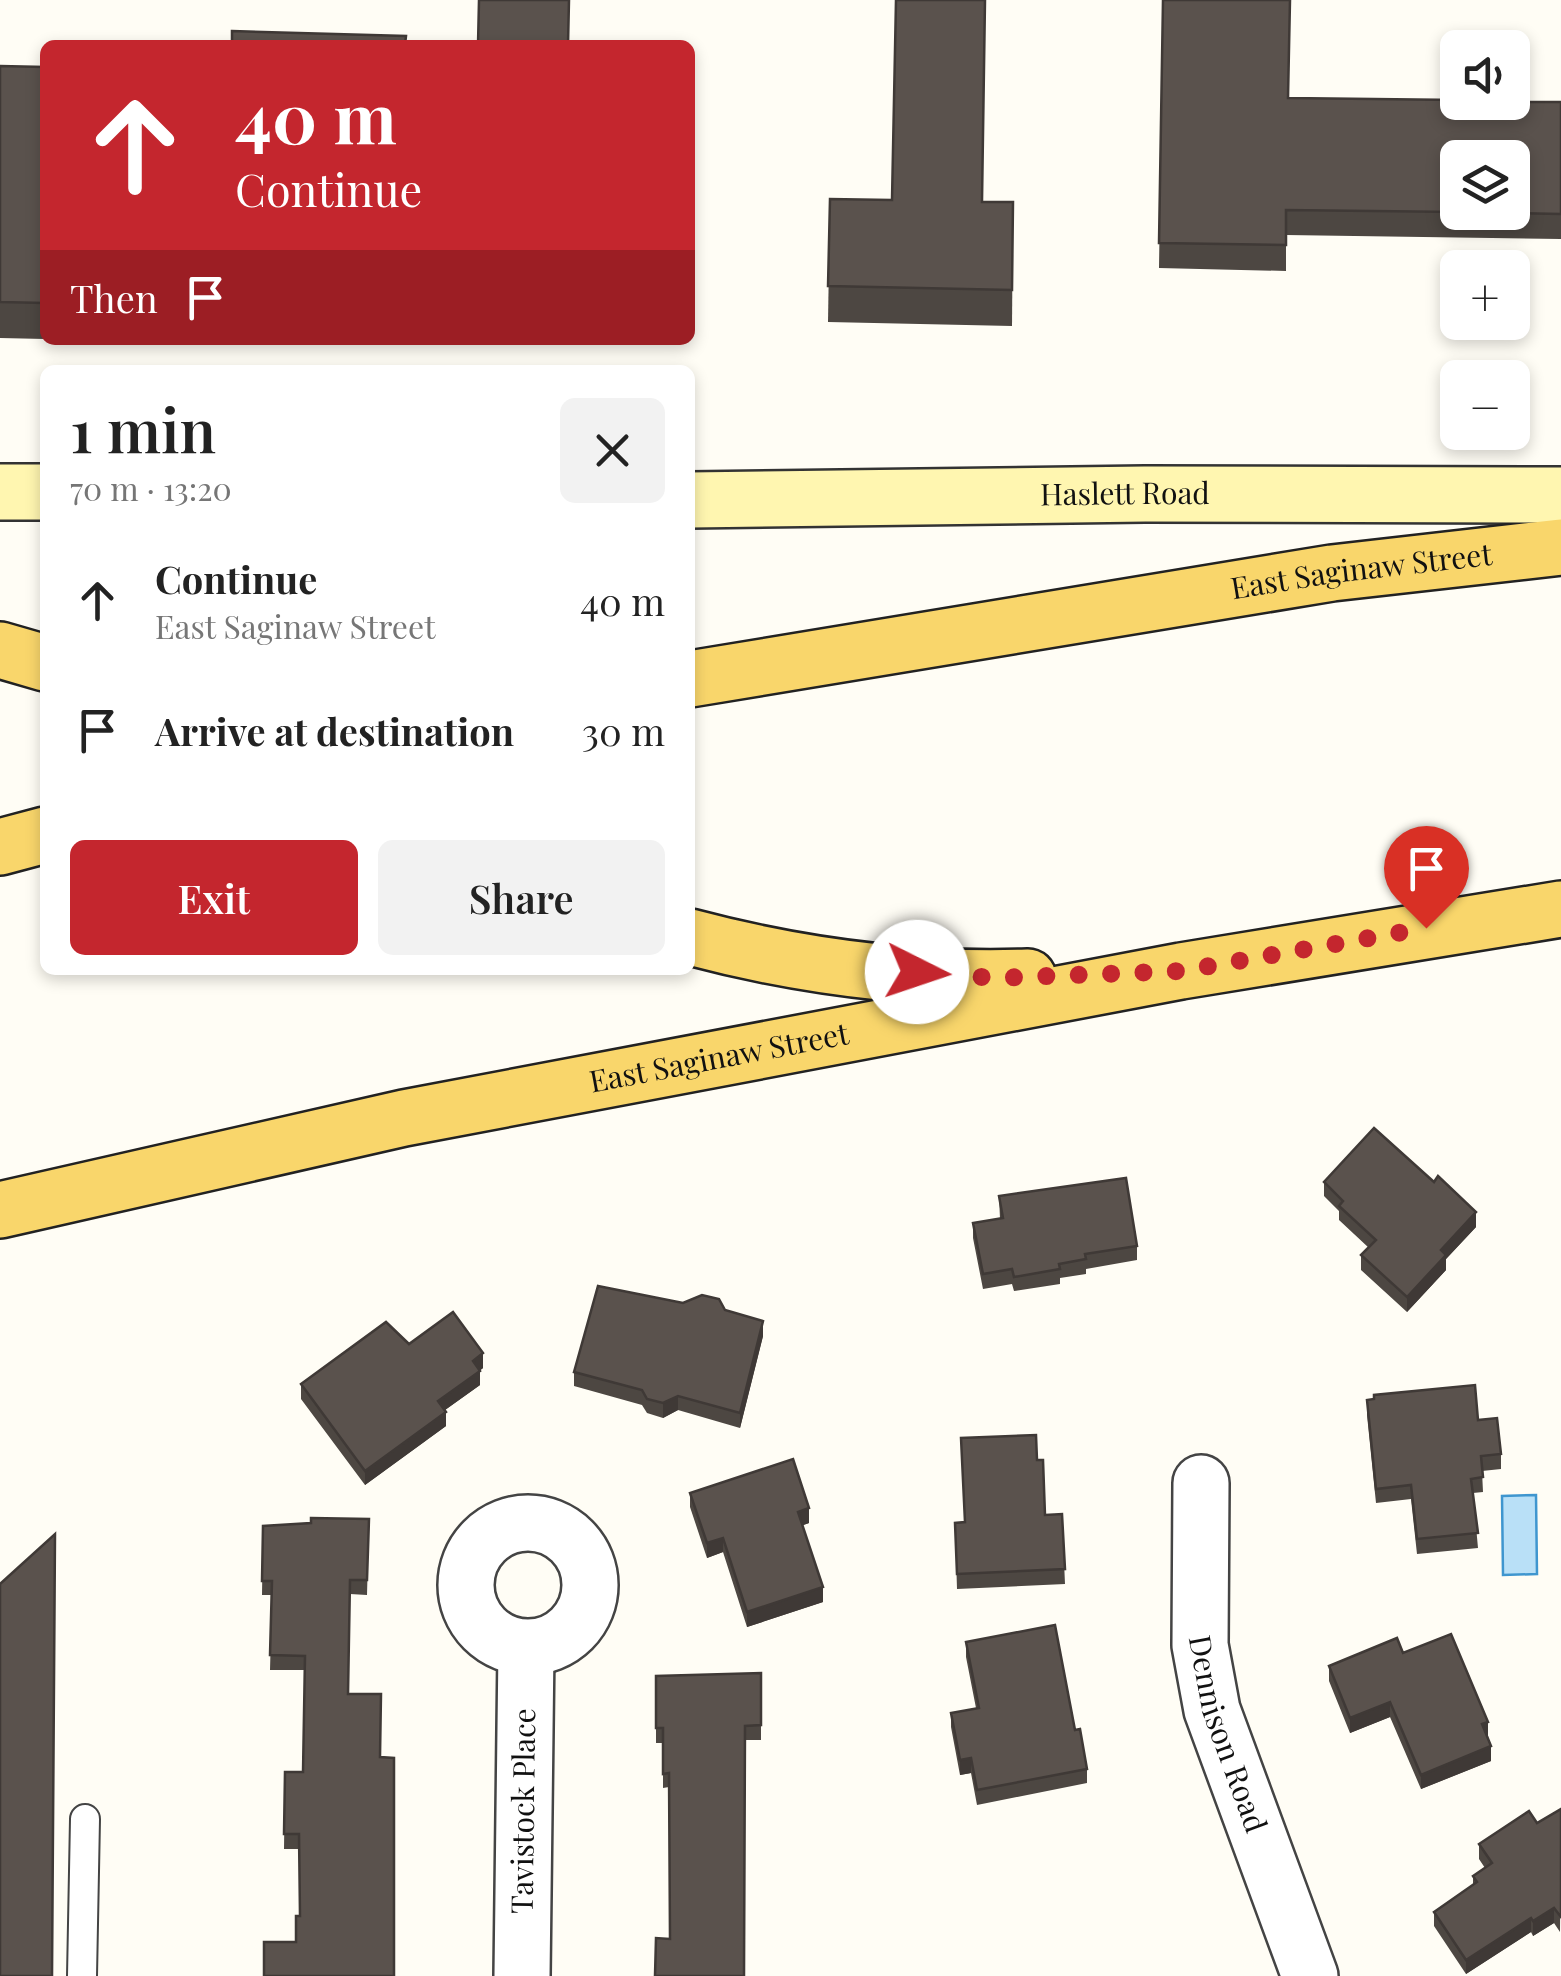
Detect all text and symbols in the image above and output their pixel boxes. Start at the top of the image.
map controls [1440,30,1530,450]
button: sound [1440,30,1530,120]
text: 40 m [235,68,397,162]
icon: ahead [70,80,200,210]
button: layers [1440,140,1530,230]
text: Continue [235,158,422,218]
button: + [1440,250,1530,340]
icon: arrive [178,270,233,325]
text: Then [70,272,158,323]
button: − [1440,360,1530,450]
text: 1 min [70,388,216,468]
button: close [560,398,665,503]
text: 70 m · 13:20 [70,466,232,509]
street label: Haslett Road [1040,472,1210,513]
street label: East Saginaw Street [1228,533,1494,607]
text: Continue [155,553,317,604]
icon: ahead [70,573,125,628]
text: 40 m [580,575,665,626]
text: East Saginaw Street [155,604,436,647]
icon: arrive [70,703,125,758]
text: Arrive at destination [155,705,514,756]
text: 30 m [582,705,665,756]
pin [1384,826,1469,929]
button: Exit [70,840,358,955]
button: Share [378,840,665,955]
icon: arrive [1399,841,1454,896]
position arrow [865,920,969,1024]
street label: East Saginaw Street [586,1012,852,1101]
street label: Dennison Road [1181,1632,1277,1838]
street label: Tavistock Place [501,1708,543,1914]

